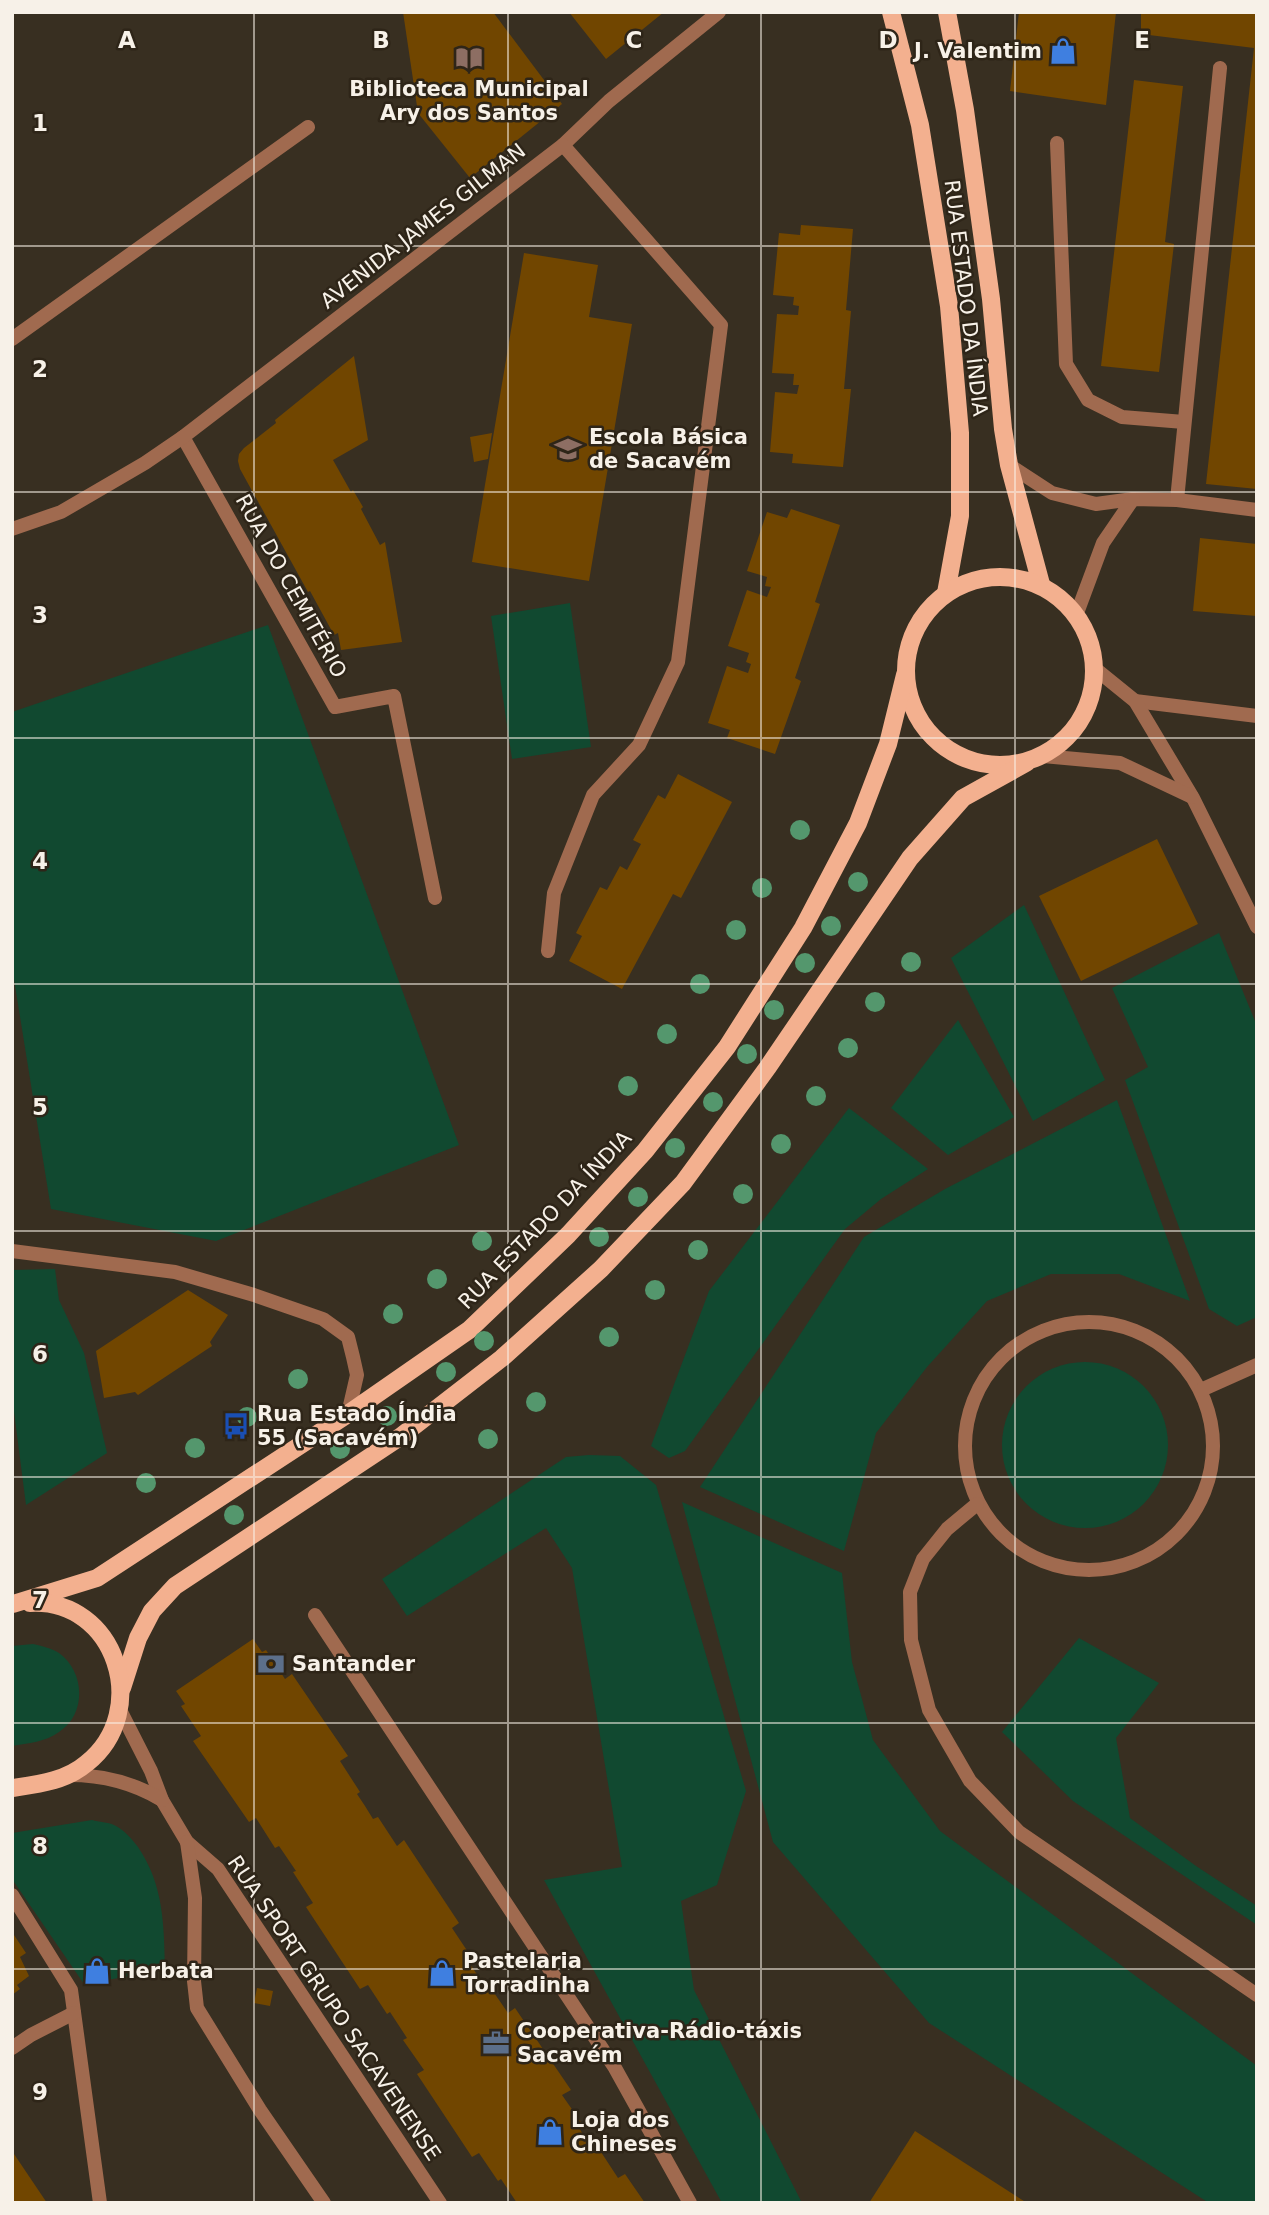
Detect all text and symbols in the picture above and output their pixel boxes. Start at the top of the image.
text: A [118,27,136,53]
text: B [372,27,390,53]
text: C [626,27,642,53]
text: D [878,27,898,53]
text: E [1134,27,1150,53]
shop icon: J. Valentim [1048,36,1078,66]
place label: J. Valentim [912,39,1042,63]
library icon: Biblioteca Municipal Ary dos Santos [454,43,484,73]
place label: Biblioteca Municipal Ary dos Santos [349,77,589,125]
text: 1 [32,110,48,136]
street label: AVENIDA JAMES GILMAN [316,139,530,313]
street label: RUA ESTADO DA ÍNDIA [940,178,993,418]
text: 2 [32,356,48,382]
place label: Escola Básica de Sacavém [589,425,748,473]
school or university icon: Escola Básica de Sacavém [553,434,583,464]
street label: RUA DO CEMITÉRIO [231,490,352,682]
text: 3 [32,602,48,628]
text: 4 [32,848,48,874]
text: 5 [32,1094,48,1120]
street label: RUA ESTADO DA ÍNDIA [453,1125,637,1314]
text: 6 [32,1341,48,1367]
place label: Rua Estado Índia 55 (Sacavém) [257,1401,457,1450]
bus stop icon: Rua Estado Índia 55 (Sacavém) [221,1411,251,1441]
text: 7 [32,1587,48,1613]
bank icon: Santander [256,1649,286,1679]
place label: Santander [292,1652,416,1676]
text: 8 [32,1833,48,1859]
street label: RUA SPORT GRUPO SACAVENENSE [223,1851,445,2165]
place label: Pastelaria Torradinha [463,1949,590,1997]
shop icon: Herbata [82,1956,112,1986]
shop icon: Pastelaria Torradinha [427,1958,457,1988]
place label: Herbata [118,1959,214,1983]
place label: Cooperativa-Rádio-táxis Sacavém [517,2019,802,2067]
office icon: Cooperativa-Rádio-táxis Sacavém [481,2028,511,2058]
text: 9 [32,2079,48,2105]
place label: Loja dos Chineses [571,2108,677,2156]
shop icon: Loja dos Chineses [535,2117,565,2147]

